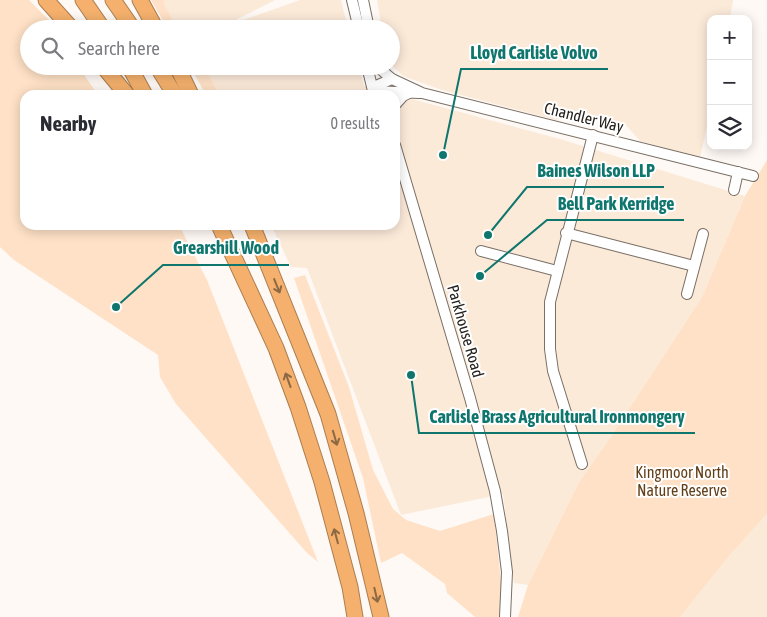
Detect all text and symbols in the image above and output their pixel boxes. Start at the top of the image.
map controls [707,15,752,150]
button: + [707,15,752,60]
search box [20,20,400,75]
icon: search [38,34,66,62]
callout: Lloyd Carlisle Volvo [461,36,608,69]
text: Search here [78,37,160,59]
text: Lloyd Carlisle Volvo [470,42,598,63]
button: − [707,60,752,105]
street label: Chandler Way [542,98,626,137]
button: layers [707,105,752,150]
text: Nearby [40,111,96,135]
text: 0 results [330,114,380,132]
callout: Baines Wilson LLP [527,154,664,187]
text: Baines Wilson LLP [537,160,655,181]
callout: Bell Park Kerridge [547,187,684,220]
text: Bell Park Kerridge [558,193,674,214]
callout: Grearshill Wood [163,232,289,265]
text: Grearshill Wood [173,237,279,258]
one-way arrow [273,278,282,293]
street label: Parkhouse Road [444,283,488,379]
one-way arrow [283,373,292,389]
callout: Carlisle Brass Agricultural Ironmongery [419,400,695,433]
text: Carlisle Brass Agricultural Ironmongery [429,406,685,427]
one-way arrow [330,430,340,446]
park label: Kingmoor North Nature Reserve [635,463,729,499]
one-way arrow [331,528,340,544]
one-way arrow [372,587,381,603]

